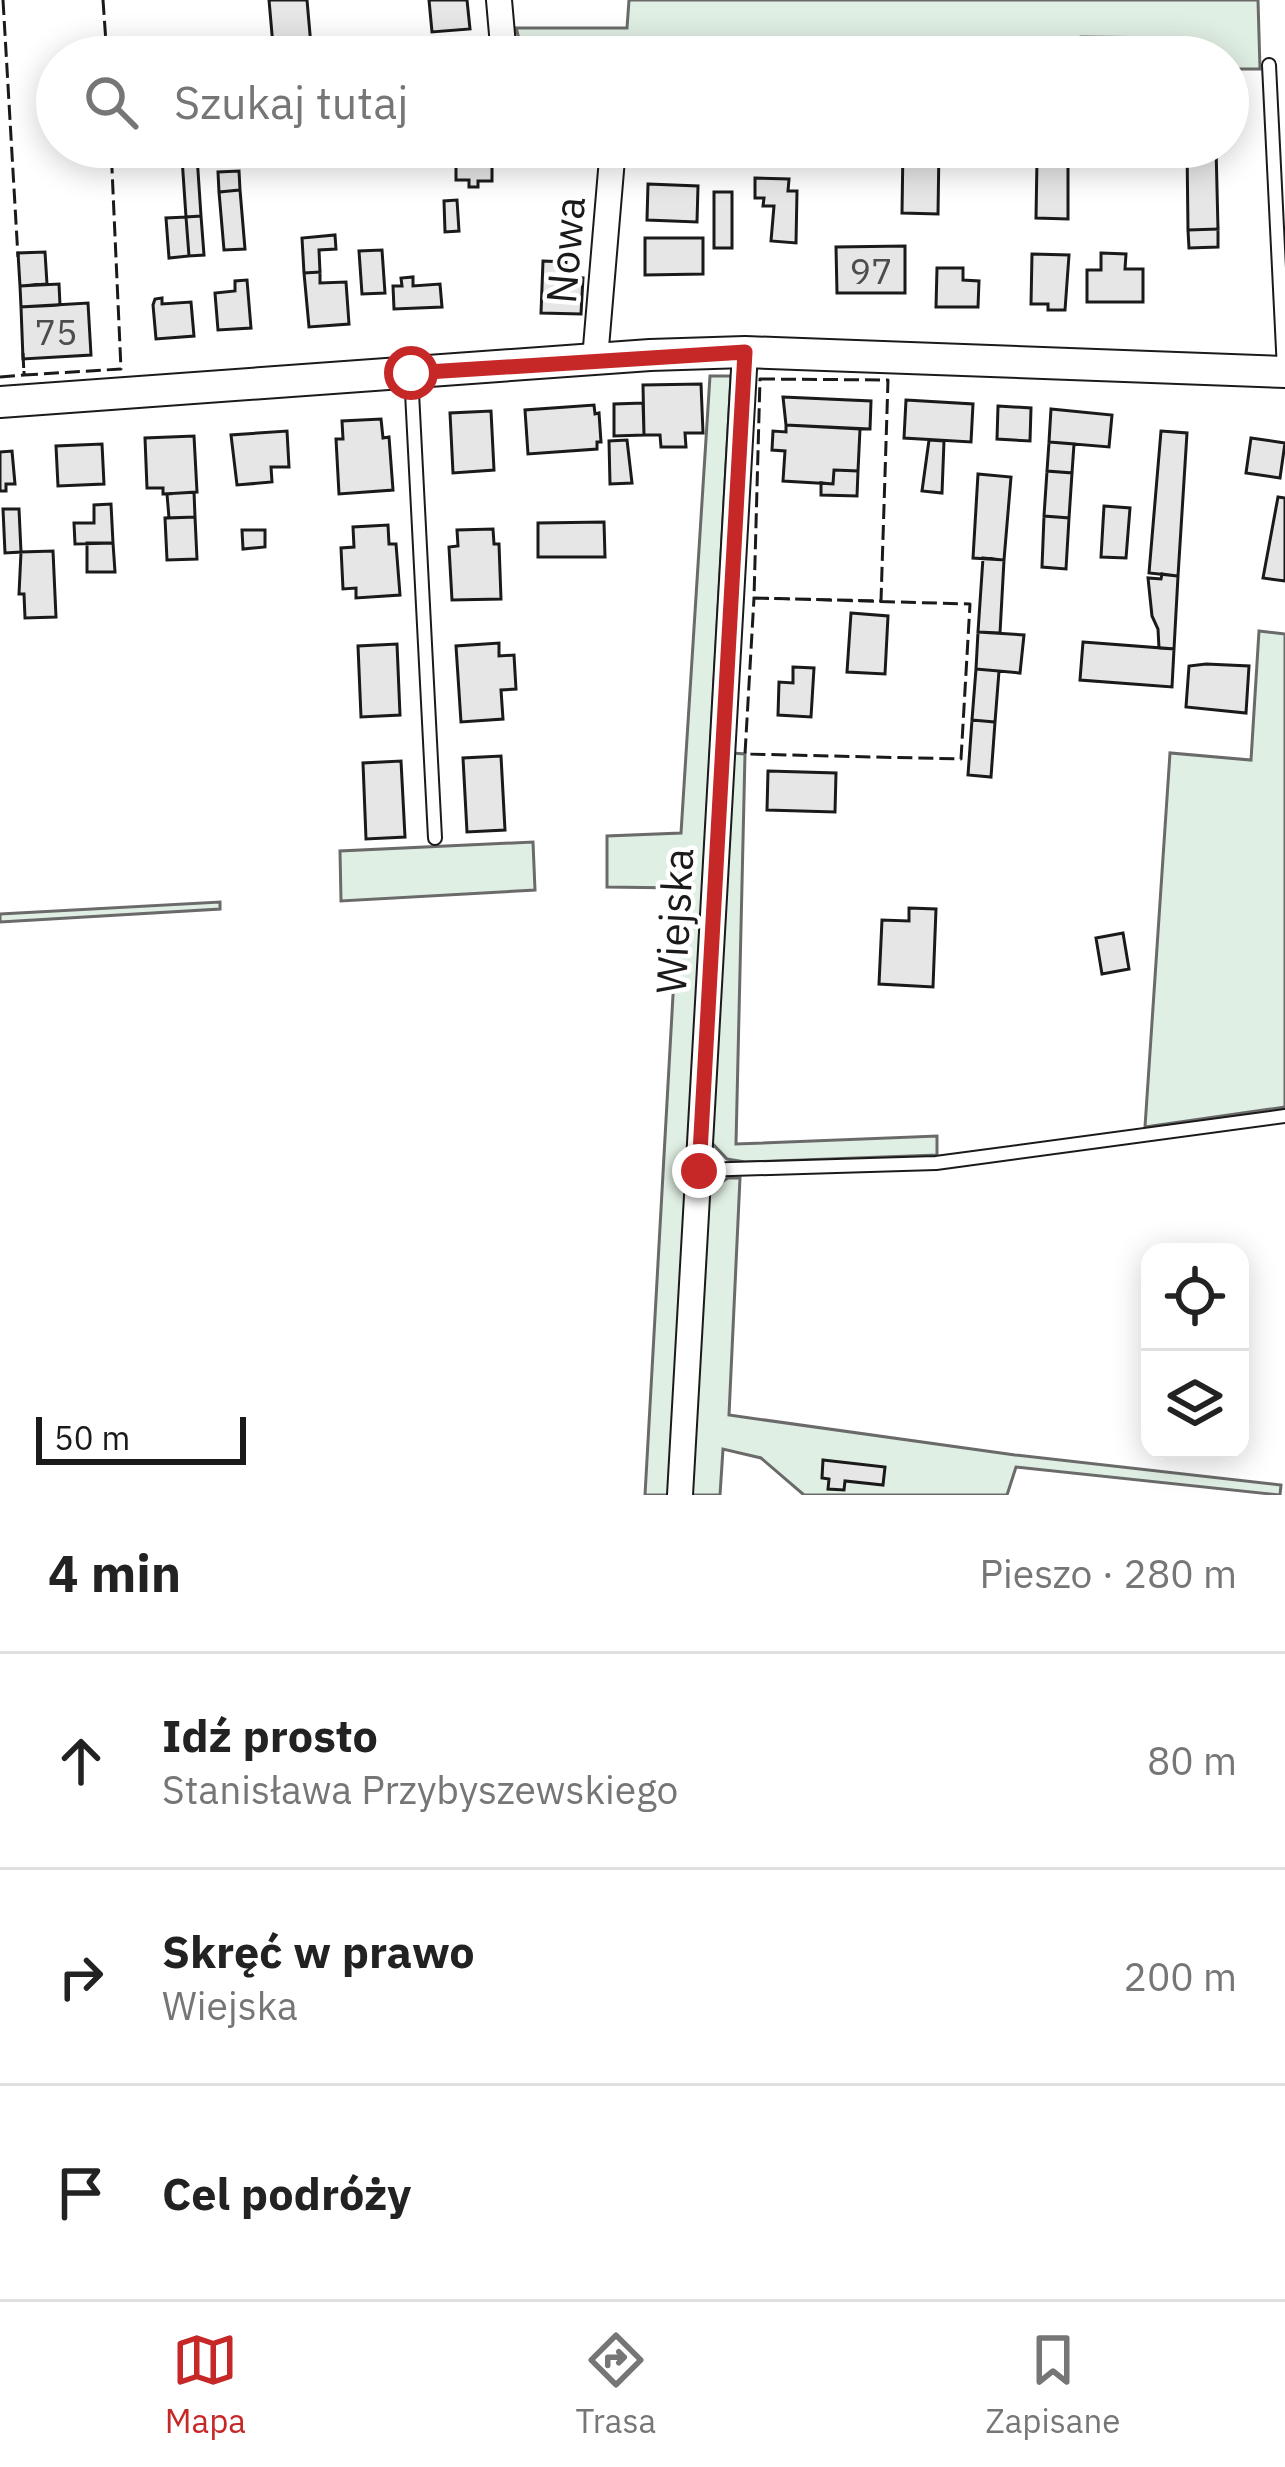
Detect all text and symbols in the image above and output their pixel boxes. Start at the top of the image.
search box [36,36,1249,168]
icon: search [78,69,144,135]
text: Szukaj tutaj [174,73,408,131]
street label: Nowa [533,194,597,306]
house number: 97 [849,247,893,294]
house number: 75 [34,308,78,355]
route start [384,346,438,400]
street label: Wiejska [643,847,705,995]
route end [672,1144,726,1198]
map controls [1141,1243,1249,1459]
button: locate [1141,1243,1249,1351]
button: layers [1141,1351,1249,1459]
scale bar [36,1411,246,1464]
text: 50 m [54,1416,130,1459]
text: 4 min [48,1540,181,1606]
text: Pieszo · 280 m [979,1548,1237,1599]
text: Idź prosto [162,1706,378,1764]
icon: ahead [48,1728,114,1794]
text: 80 m [1147,1735,1237,1786]
text: Stanisława Przybyszewskiego [162,1764,678,1815]
text: Skręć w prawo [162,1922,475,1980]
icon: right [48,1944,114,2010]
text: 200 m [1124,1951,1237,2002]
text: Wiejska [162,1980,298,2031]
icon: arrive [48,2160,114,2226]
text: Cel podróży [162,2164,411,2222]
tab: Mapa [165,2327,246,2442]
tab: Trasa [575,2327,656,2442]
tab: Zapisane [986,2327,1120,2442]

